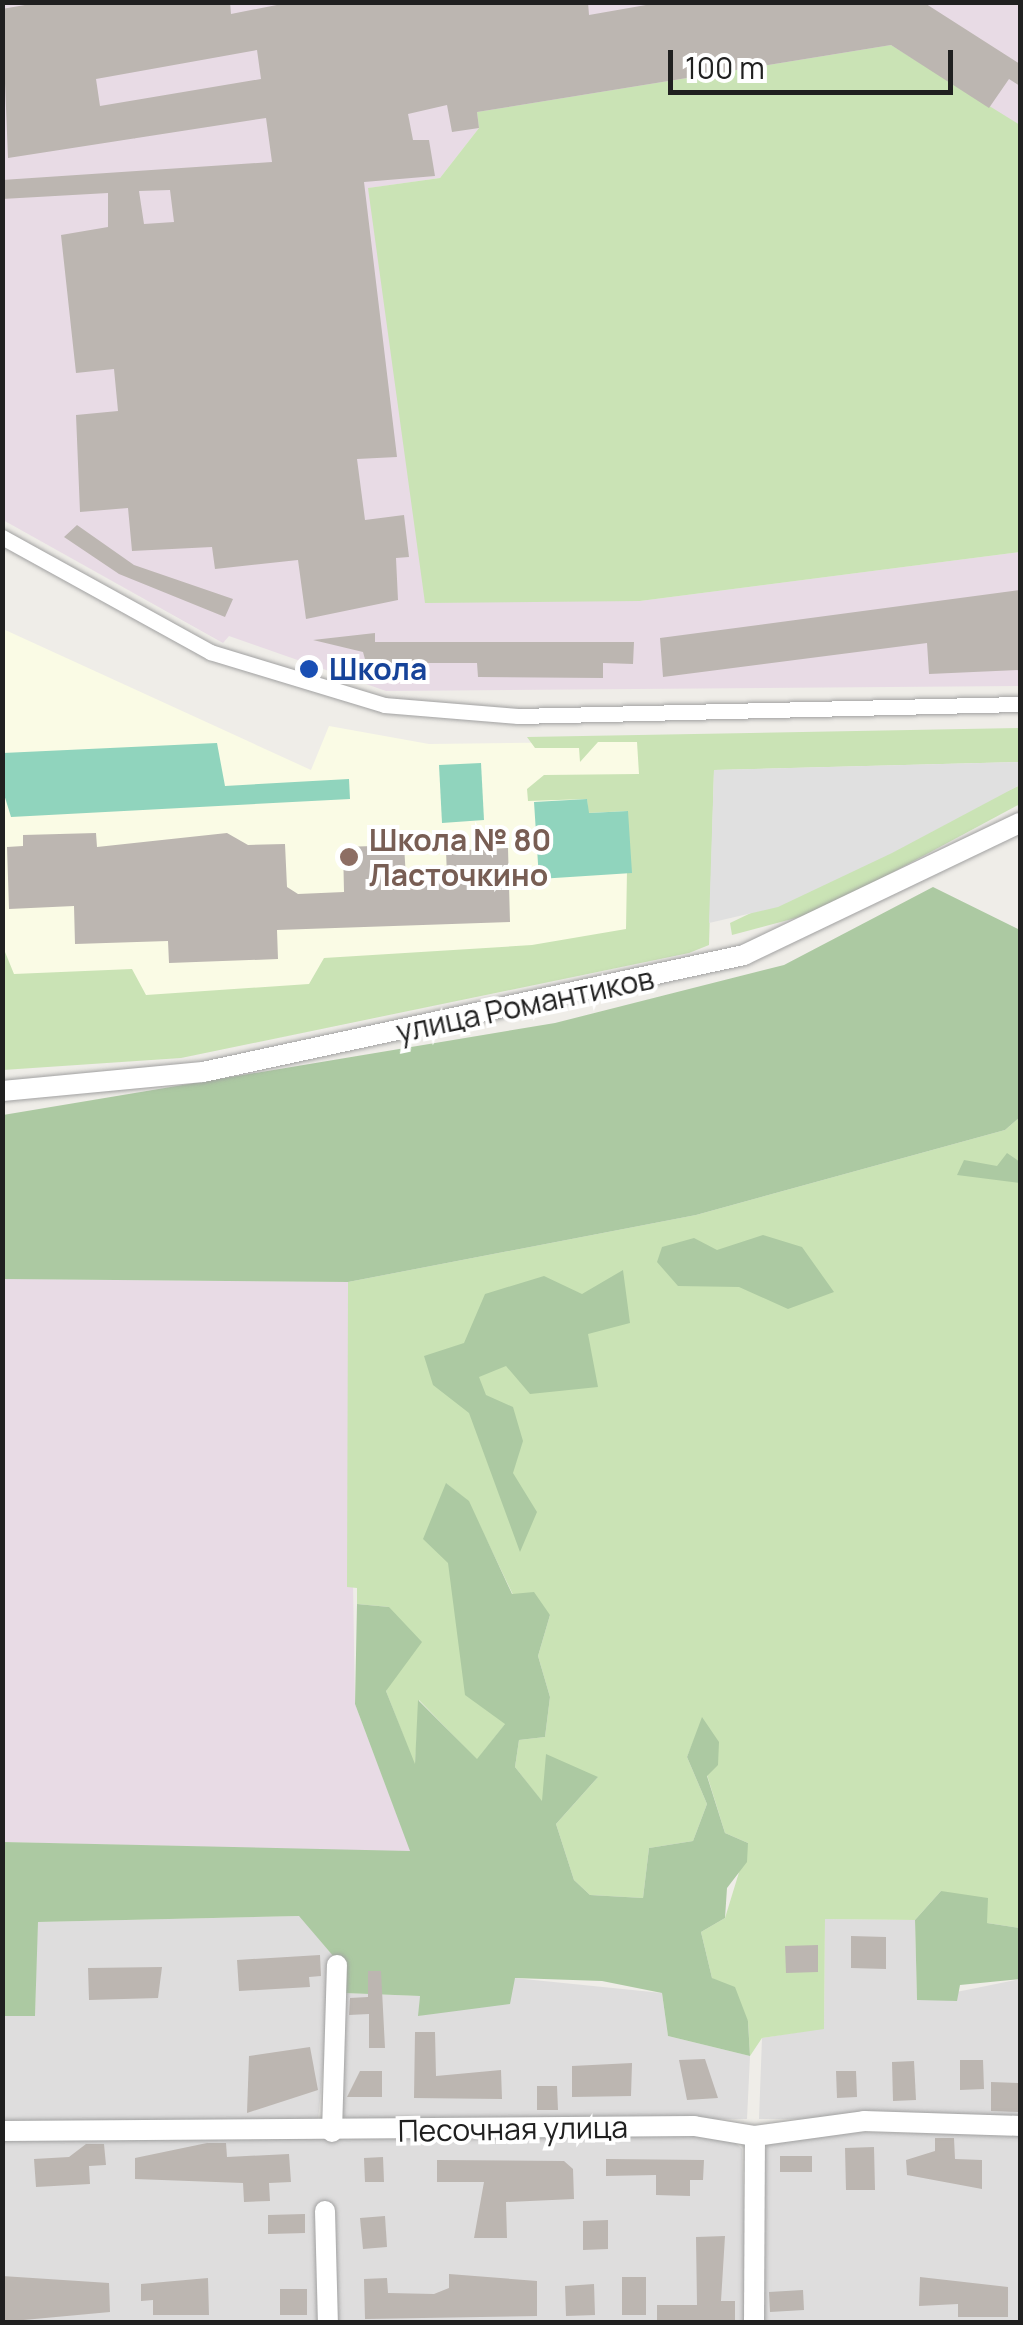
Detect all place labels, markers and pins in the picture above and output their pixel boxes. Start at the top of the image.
place label: Школа [329,651,427,687]
marker: Школа [298,658,320,680]
place label: Школа № 80 Ласточкино [369,822,551,892]
marker: Школа № 80 Ласточкино [338,846,360,868]

